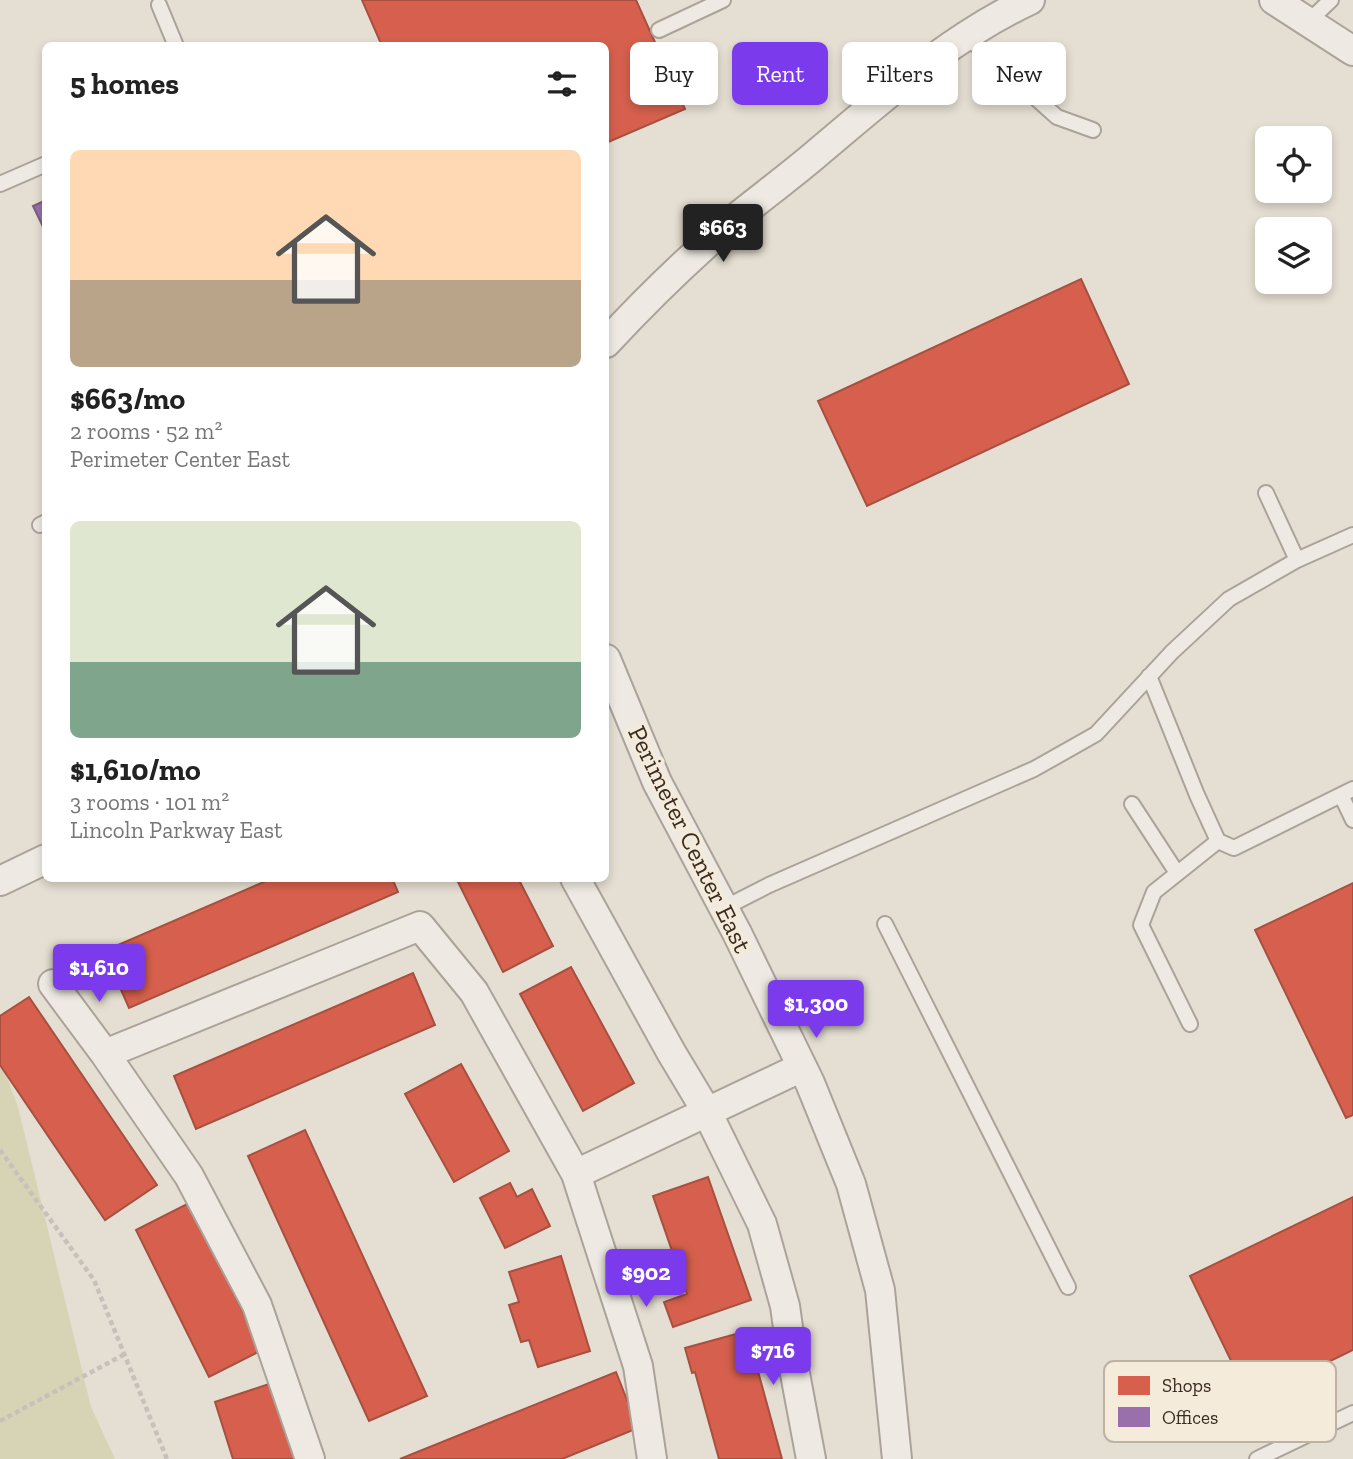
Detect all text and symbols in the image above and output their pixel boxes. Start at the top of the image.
chip: Buy [630,42,718,105]
chip: Rent [732,42,828,105]
chip: Filters [842,42,958,105]
chip: New [972,42,1066,105]
icon: filters [543,65,581,103]
text: 5 homes [70,66,179,102]
map controls [1255,126,1332,294]
button: locate [1255,126,1332,203]
icon: home [263,196,389,322]
pin: $663 [682,204,764,264]
text: $663 [699,213,747,241]
button: layers [1255,217,1332,294]
text: $663/mo [70,381,185,417]
text: 2 rooms · 52 m² [70,417,222,445]
text: Perimeter Center East [70,445,290,473]
icon: home [263,567,389,693]
street label: Perimeter Center East [621,720,759,958]
text: $1,610/mo [70,752,201,788]
text: 3 rooms · 101 m² [70,788,229,816]
text: Lincoln Parkway East [70,816,283,844]
pin: $1,610 [42,944,156,1004]
text: $1,610 [69,953,129,981]
pin: $1,300 [759,981,873,1040]
text: $1,300 [784,989,848,1017]
pin: $902 [605,1250,687,1309]
text: $902 [621,1258,671,1286]
pin: $716 [732,1328,814,1387]
text: $716 [751,1336,795,1364]
legend [1104,1361,1336,1442]
text: Shops [1162,1374,1211,1397]
text: Offices [1162,1406,1218,1429]

